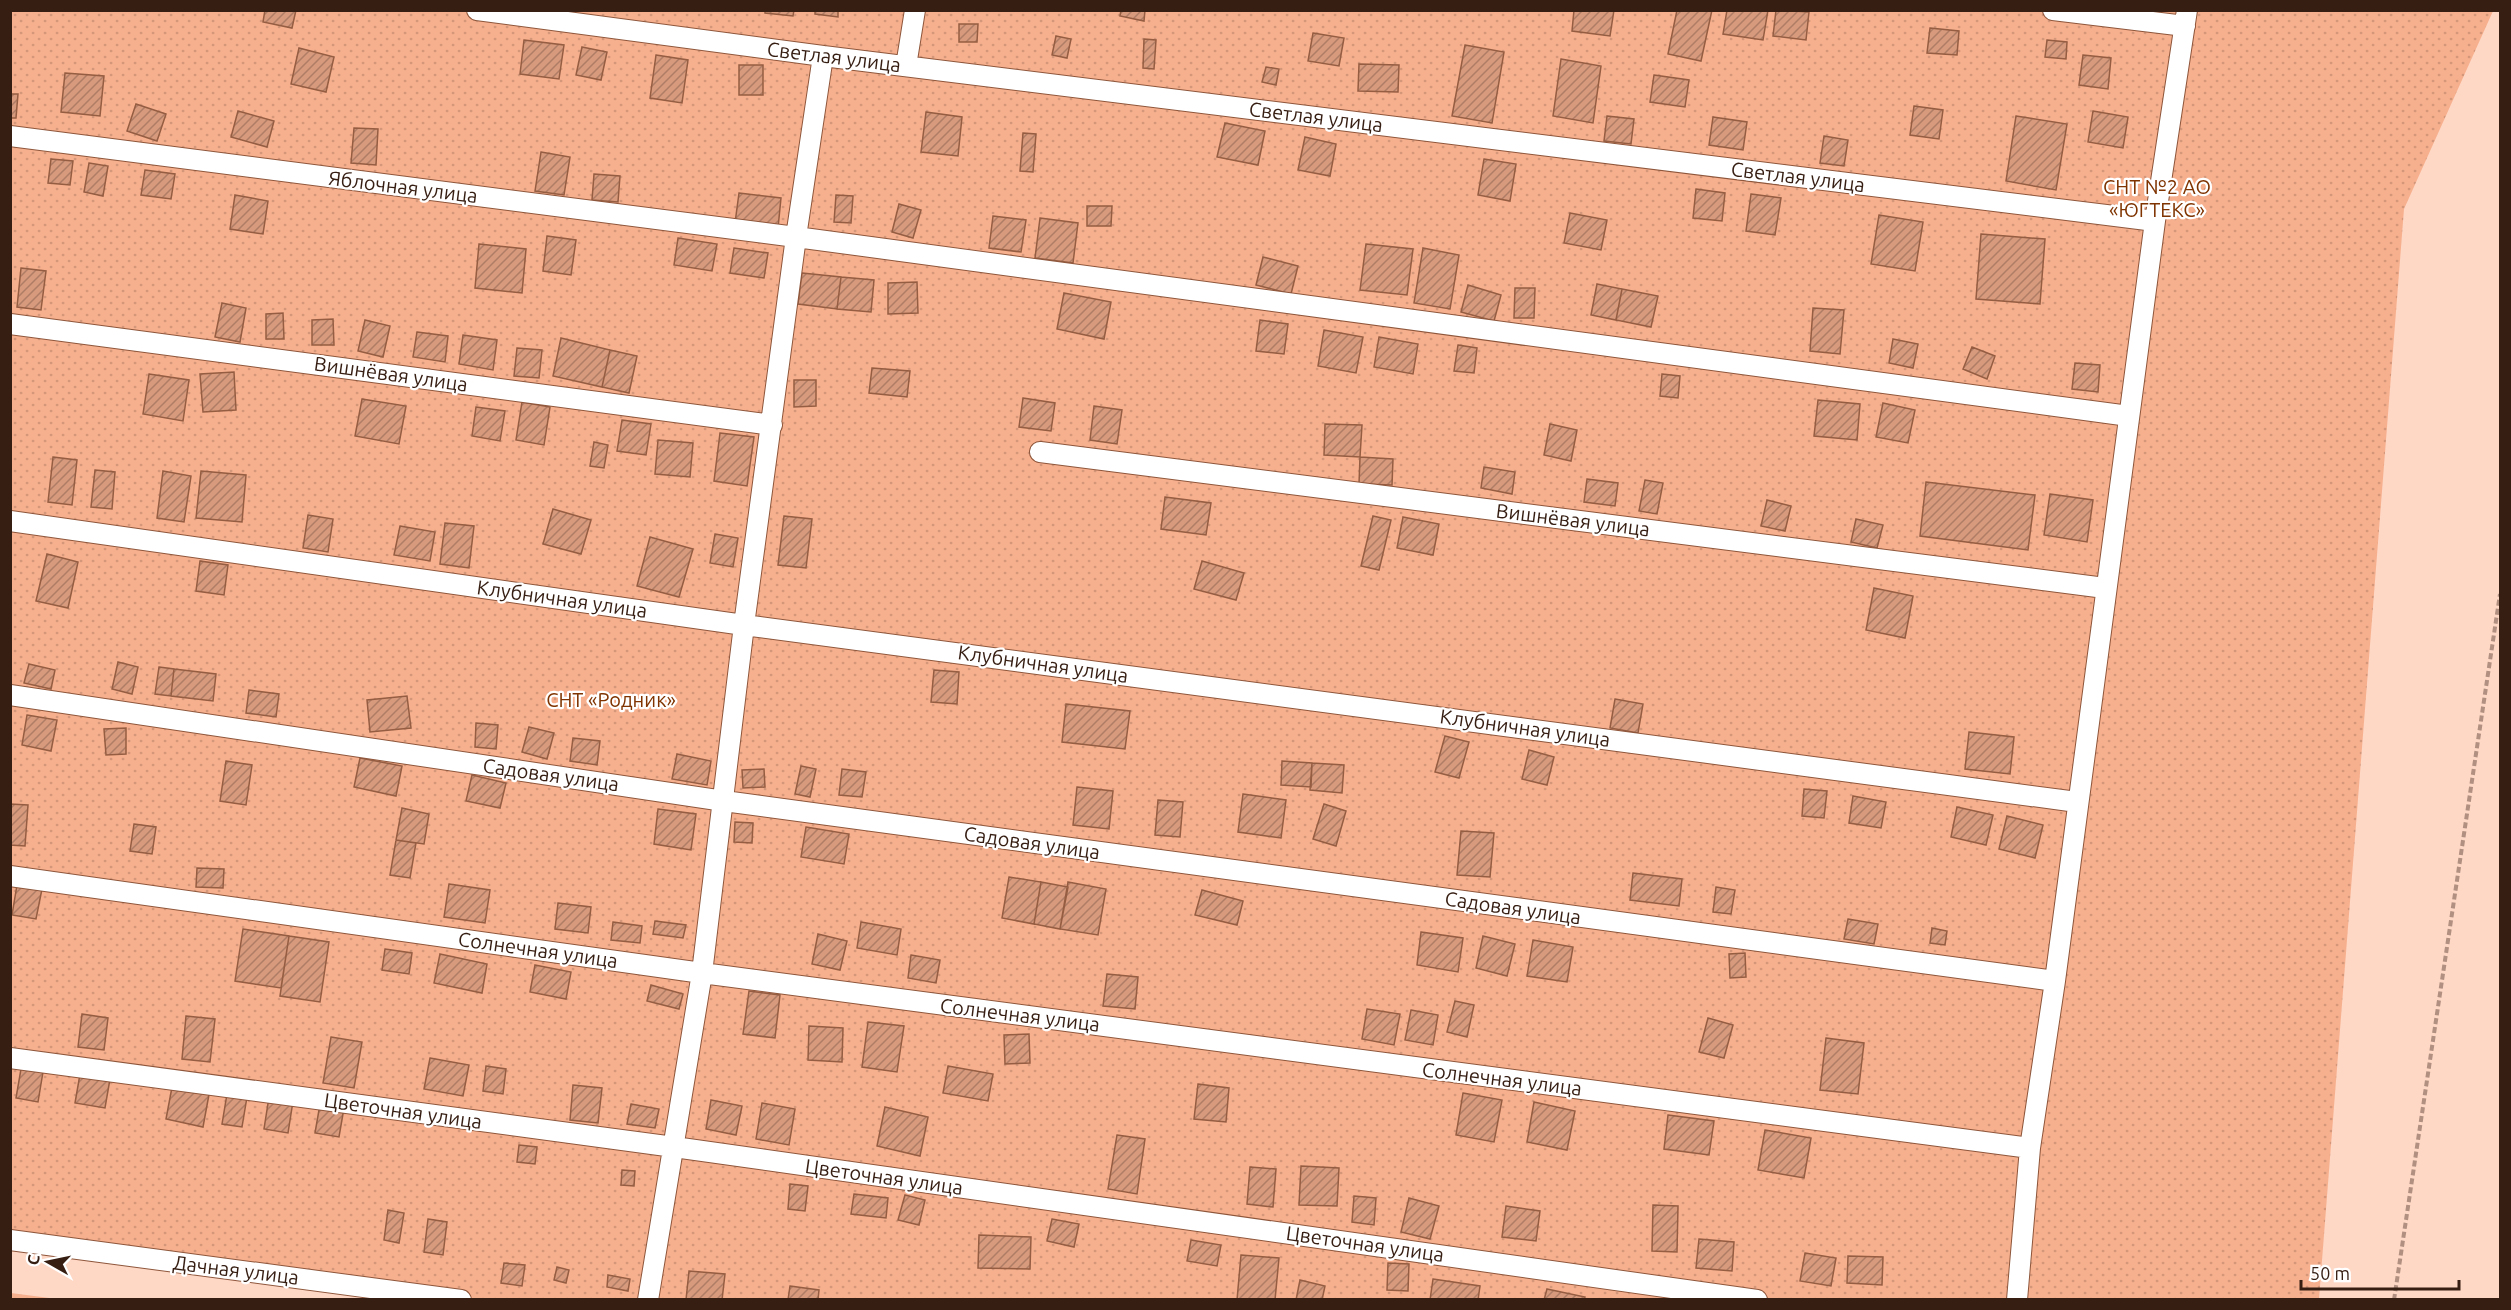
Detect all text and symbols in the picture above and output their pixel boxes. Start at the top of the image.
street label: Светлая улица [766,37,902,76]
street label: Светлая улица [1248,97,1384,136]
street label: Светлая улица [1730,157,1866,196]
street label: Яблочная улица [327,166,479,207]
park label: СНТ №2 АО «ЮГТЕКС» [2103,175,2211,221]
street label: Вишнёвая улица [313,351,469,396]
street label: Вишнёвая улица [1495,499,1651,540]
street label: Клубничная улица [475,575,649,622]
street label: Клубничная улица [956,640,1130,687]
park label: СНТ «Родник» [546,688,676,711]
street label: Клубничная улица [1438,704,1612,751]
street label: Садовая улица [481,754,621,795]
street label: Садовая улица [962,822,1102,863]
street label: Садовая улица [1443,887,1583,928]
street label: Солнечная улица [457,927,619,972]
street label: Солнечная улица [939,993,1101,1036]
street label: Солнечная улица [1421,1057,1583,1100]
street label: Цветочная улица [323,1088,484,1133]
street label: Цветочная улица [804,1154,965,1199]
street label: Цветочная улица [1285,1221,1446,1266]
north arrow [18,1232,78,1292]
street label: Дачная улица [172,1250,300,1289]
text: С [23,1253,43,1266]
scale bar [2301,1253,2458,1291]
text: 50 m [2310,1263,2350,1283]

